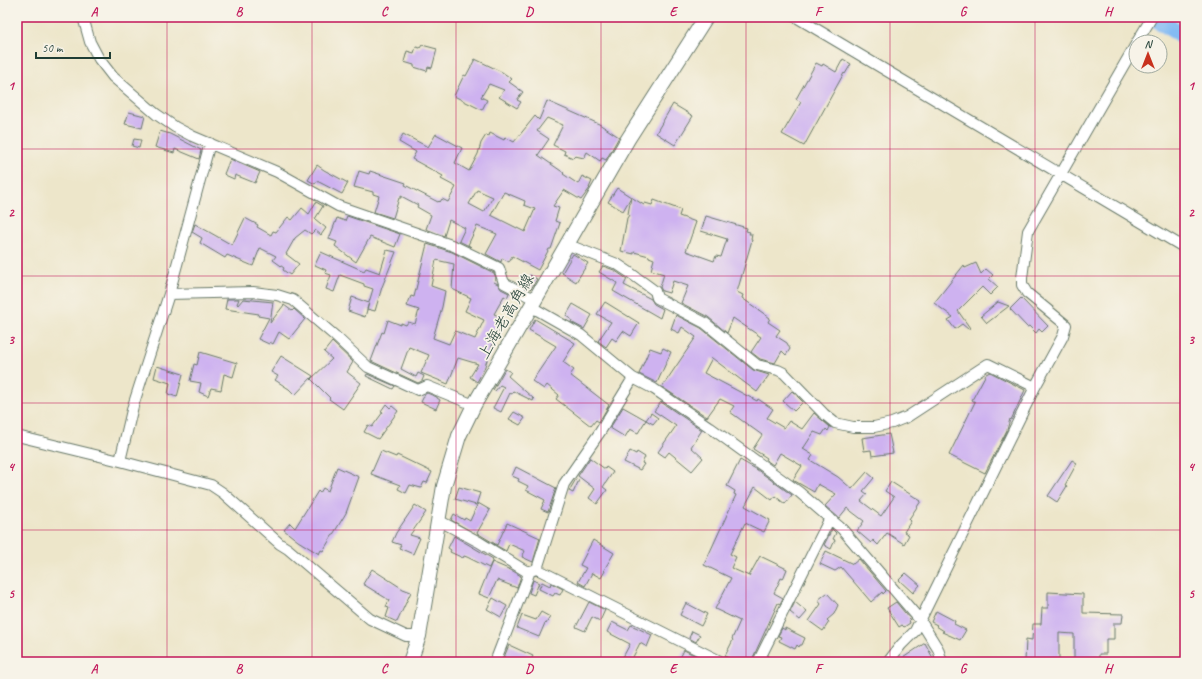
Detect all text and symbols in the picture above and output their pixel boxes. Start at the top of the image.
text: A [91,4,99,20]
text: B [236,4,244,20]
text: C [381,4,389,20]
text: D [525,4,534,20]
text: E [670,4,679,20]
text: F [815,4,824,20]
text: G [960,4,968,20]
text: H [1104,4,1114,20]
scale bar [36,34,110,60]
north arrow [1128,34,1168,74]
text: N [1145,37,1154,51]
text: 50 m [42,40,64,56]
text: 1 [8,78,16,94]
text: 1 [1188,78,1196,94]
text: 2 [8,205,15,221]
text: 2 [1188,205,1195,221]
street label: 上海老高角線 [473,270,539,363]
text: 3 [8,332,15,348]
text: 3 [1188,332,1195,348]
text: 4 [8,459,16,475]
text: 4 [1188,459,1196,475]
text: 5 [8,586,15,602]
text: 5 [1188,586,1195,602]
text: A [91,661,99,677]
text: B [236,661,244,677]
text: C [381,661,389,677]
text: D [525,661,534,677]
text: E [670,661,679,677]
text: F [815,661,824,677]
text: G [960,661,968,677]
text: H [1104,661,1114,677]

